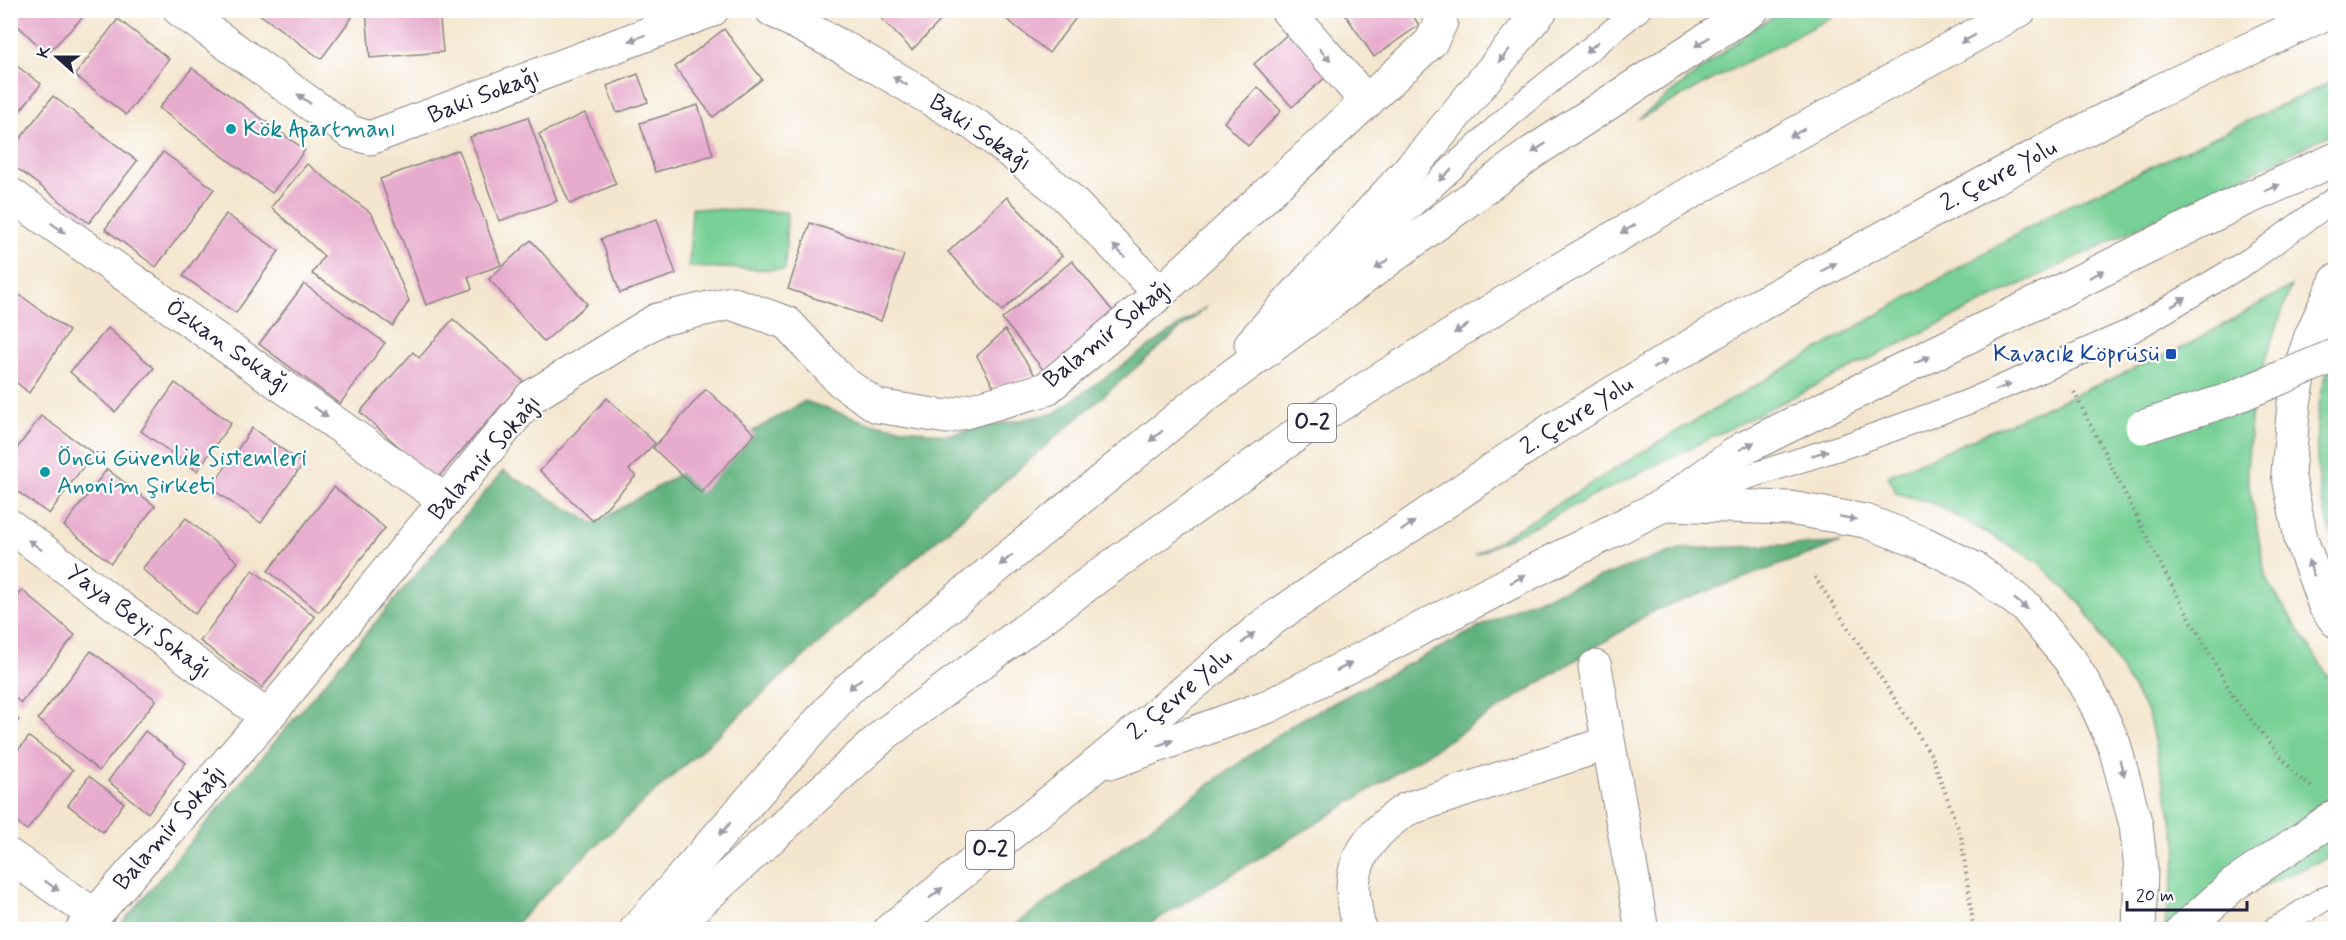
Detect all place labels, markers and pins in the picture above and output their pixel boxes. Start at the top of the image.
place label: Kök Apartmanı [243,114,396,148]
marker: Kök Apartmanı [224,122,238,136]
place label: Kavacık Köprüsü [1993,339,2159,370]
marker: Kavacık Köprüsü [2164,347,2178,361]
place label: Öncü Güvenlik Sistemleri Anonim Şirketi [57,443,307,502]
marker: Öncü Güvenlik Sistemleri Anonim Şirketi [38,465,52,479]

